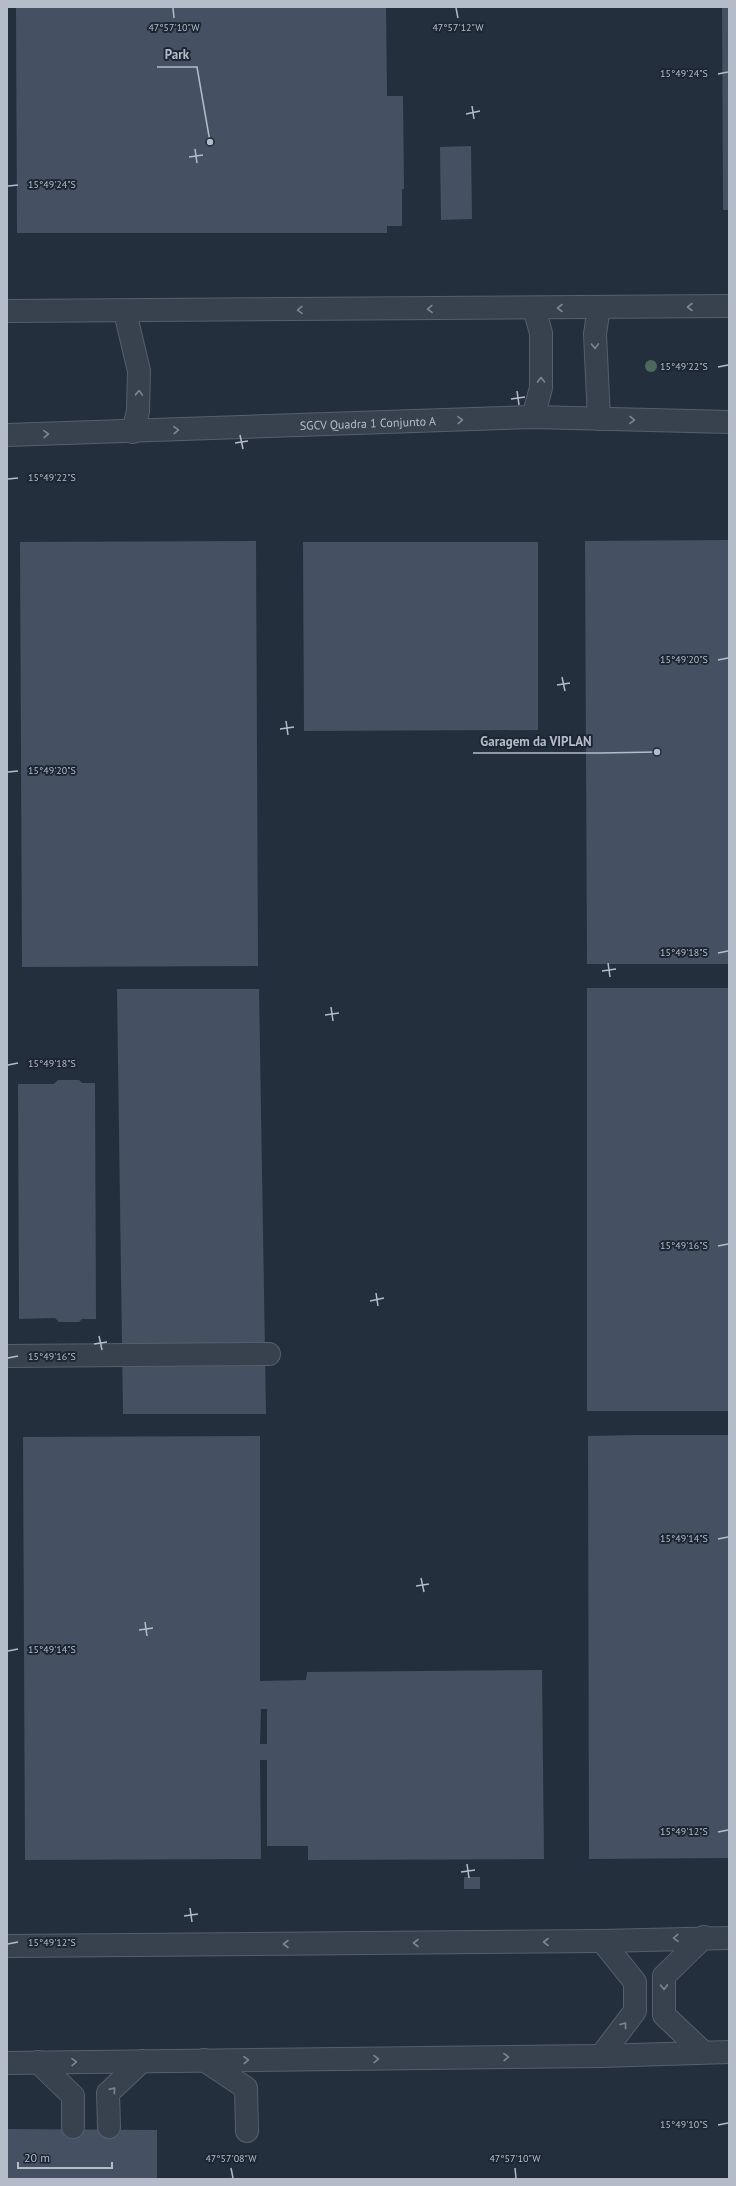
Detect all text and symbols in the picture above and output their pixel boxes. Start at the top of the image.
text: 47°57'10"W [148,21,200,34]
text: 47°57'12"W [432,21,484,34]
callout: Park [157,42,197,67]
text: Park [165,46,190,63]
text: 15°49'24"S [660,67,708,80]
text: 15°49'24"S [28,178,76,191]
one-way arrow [557,303,563,312]
one-way arrow [687,303,693,311]
one-way arrow [427,305,433,313]
one-way arrow [297,306,303,314]
one-way arrow [591,343,599,349]
text: 15°49'22"S [660,360,708,373]
one-way arrow [537,377,545,383]
one-way arrow [134,390,143,396]
street label: SGCV Quadra 1 Conjunto A [300,413,436,432]
one-way arrow [457,416,463,424]
one-way arrow [629,416,635,424]
one-way arrow [173,426,179,434]
one-way arrow [43,430,49,438]
text: 15°49'22"S [28,471,76,484]
text: 15°49'20"S [660,653,708,666]
callout: Garagem da VIPLAN [473,728,600,753]
text: Garagem da VIPLAN [480,733,592,750]
text: 15°49'20"S [28,764,76,777]
text: 15°49'18"S [660,946,708,959]
text: 15°49'18"S [28,1057,76,1070]
text: 15°49'16"S [660,1239,708,1252]
text: 15°49'16"S [28,1350,76,1363]
text: 15°49'14"S [660,1532,708,1545]
text: 15°49'14"S [28,1643,76,1656]
text: 15°49'12"S [660,1825,708,1838]
one-way arrow [673,1934,679,1943]
text: 15°49'12"S [28,1936,76,1949]
one-way arrow [543,1938,549,1946]
one-way arrow [413,1939,419,1947]
one-way arrow [283,1940,289,1948]
one-way arrow [660,1984,668,1990]
one-way arrow [620,2023,627,2030]
one-way arrow [503,2053,509,2061]
one-way arrow [373,2054,379,2063]
one-way arrow [243,2056,249,2064]
one-way arrow [71,2058,77,2066]
one-way arrow [108,2087,115,2095]
text: 15°49'10"S [660,2118,708,2131]
scale bar [18,2144,112,2170]
text: 20 m [24,2150,50,2165]
text: 47°57'08"W [205,2152,257,2165]
text: 47°57'10"W [489,2152,541,2165]

